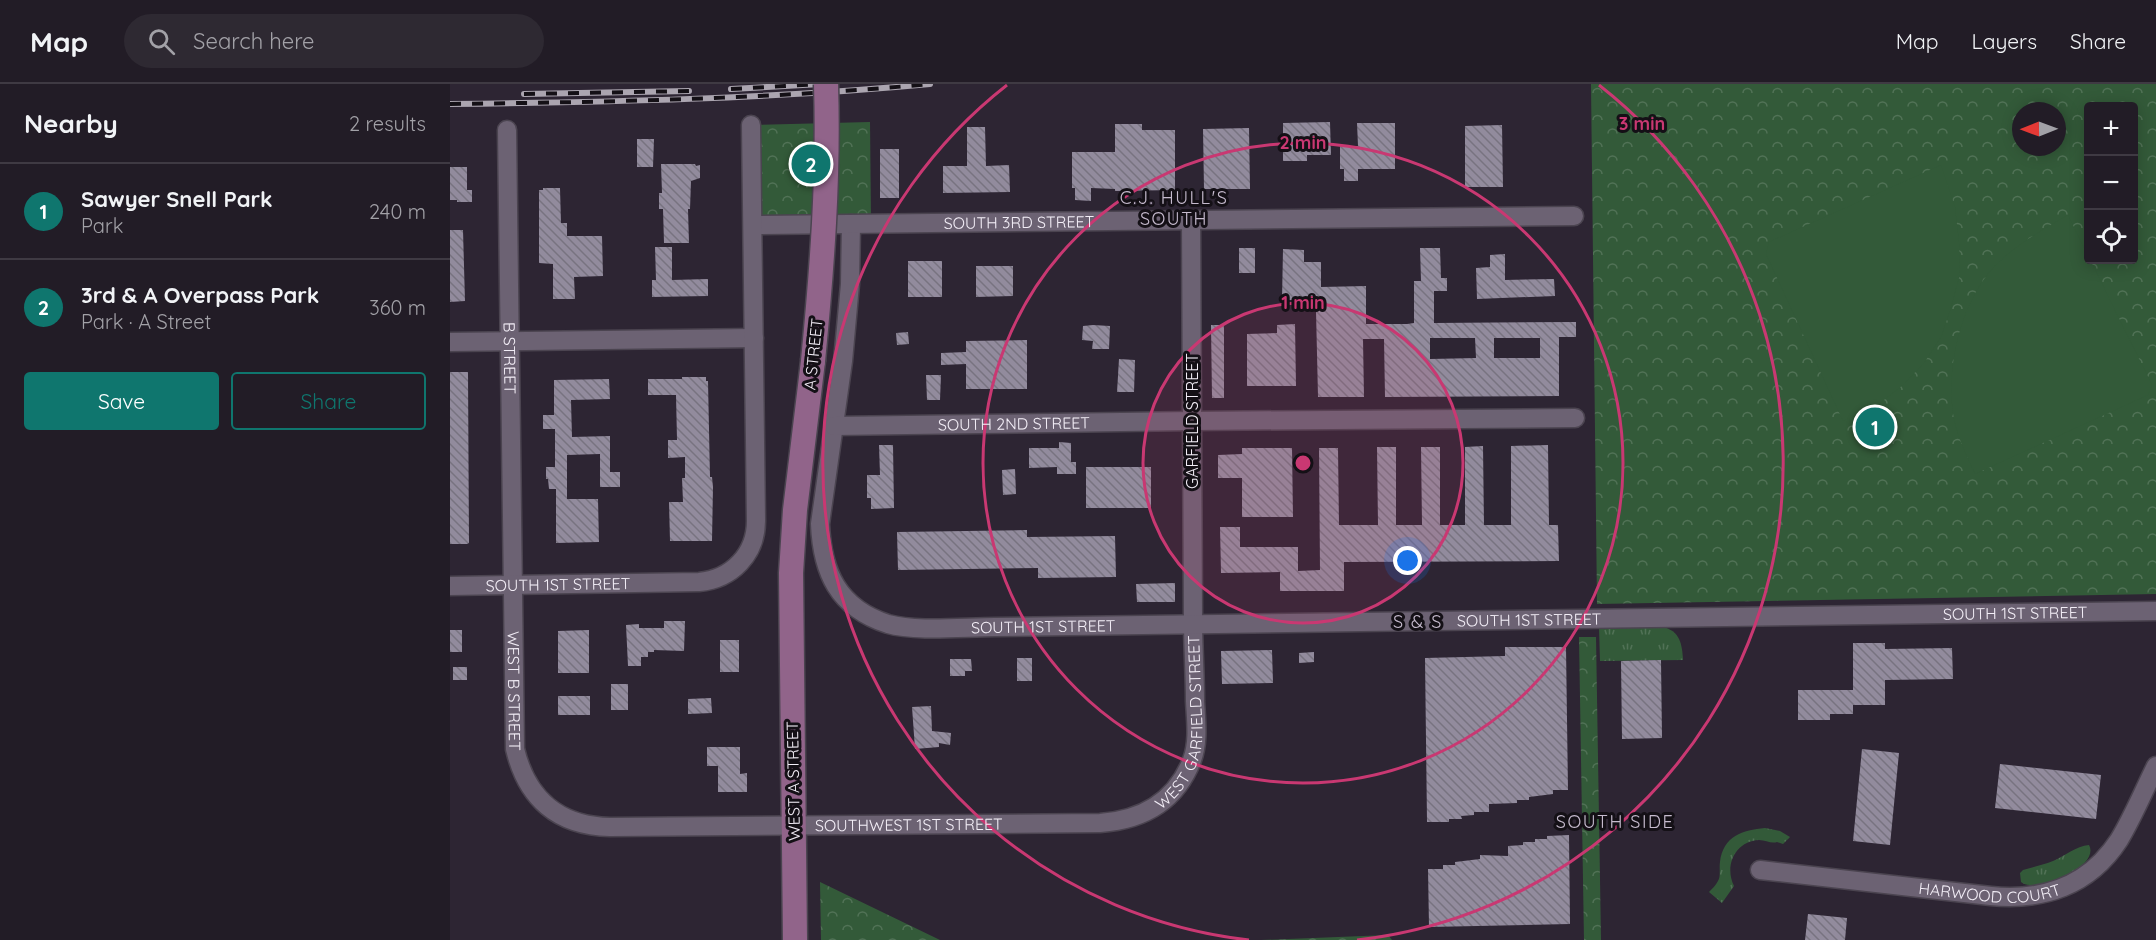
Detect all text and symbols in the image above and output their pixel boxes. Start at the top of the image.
search box [124,14,544,68]
text: Map [30,24,88,59]
icon: search [145,25,178,58]
text: Search here [193,27,315,55]
text: Map [1896,28,1939,54]
text: Layers [1972,28,2037,54]
text: Share [2070,28,2126,54]
north arrow [2012,102,2066,156]
map controls [2084,102,2138,264]
button: + [2084,102,2138,156]
text: Nearby [24,107,118,140]
text: 2 results [349,111,426,136]
text: 3 min [1619,112,1665,135]
text: 2 min [1280,131,1326,154]
pin: 2 [792,142,830,187]
button: − [2084,156,2138,210]
text: Sawyer Snell Park [81,185,273,213]
district label: C.J. HULL'S SOUTH [1120,186,1228,230]
text: 1 [40,199,47,224]
text: 240 m [369,199,426,224]
button: locate [2084,210,2138,264]
street label: SOUTH 3RD STREET [944,211,1095,233]
text: Park [81,213,123,238]
text: 3rd & A Overpass Park [81,281,319,309]
text: 1 min [1281,291,1325,314]
text: 2 [38,295,49,320]
text: 360 m [369,295,426,320]
text: Park · A Street [81,309,211,334]
street label: A STREET [799,317,827,391]
street label: B STREET [499,322,520,394]
street label: GARFIELD STREET [1182,353,1202,489]
button: Save [24,372,219,430]
button: Share [231,372,426,430]
pin: 1 [1856,404,1894,450]
street label: SOUTH 2ND STREET [938,412,1090,435]
centre of rings [1293,453,1313,473]
your location [1393,546,1422,575]
street label: SOUTH 1ST STREET [486,573,631,595]
street label: SOUTH 1ST STREET [1943,602,2088,624]
street label: SOUTH 1ST STREET [1457,609,1602,631]
district label: S & S [1393,610,1443,633]
street label: SOUTH 1ST STREET [971,615,1116,638]
street label: WEST B STREET [503,631,525,751]
street label: WEST GARFIELD STREET [1151,635,1207,813]
street label: WEST A STREET [782,721,804,841]
district label: SOUTH SIDE [1556,810,1674,833]
street label: SOUTHWEST 1ST STREET [815,814,1003,835]
street label: HARWOOD COURT [1918,878,2063,907]

